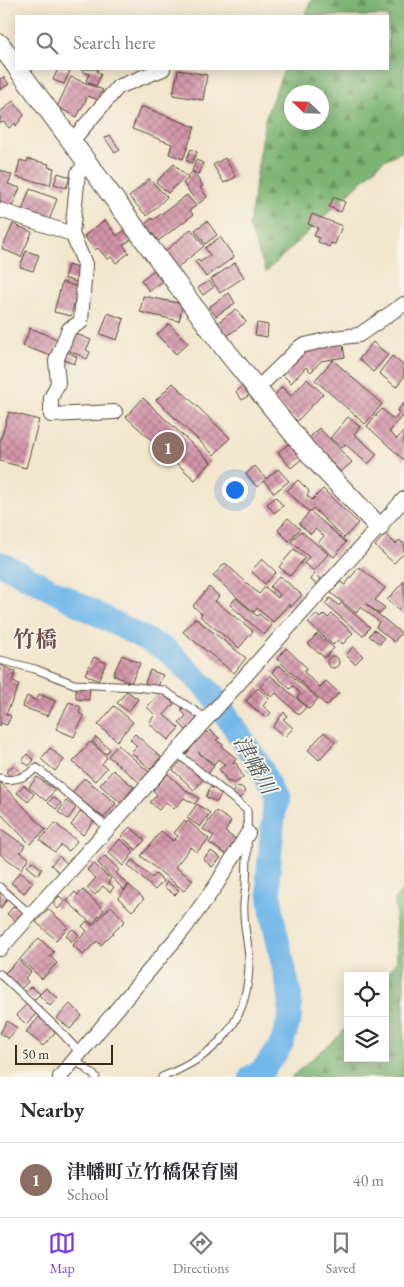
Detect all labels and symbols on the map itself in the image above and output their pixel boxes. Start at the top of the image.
north arrow [284,85,329,130]
pin: 1 [152,429,184,467]
your location [222,477,248,503]
district label: 竹橋 [13,625,57,654]
water label: 津幡川 [228,731,283,801]
scale bar [15,1042,112,1065]

